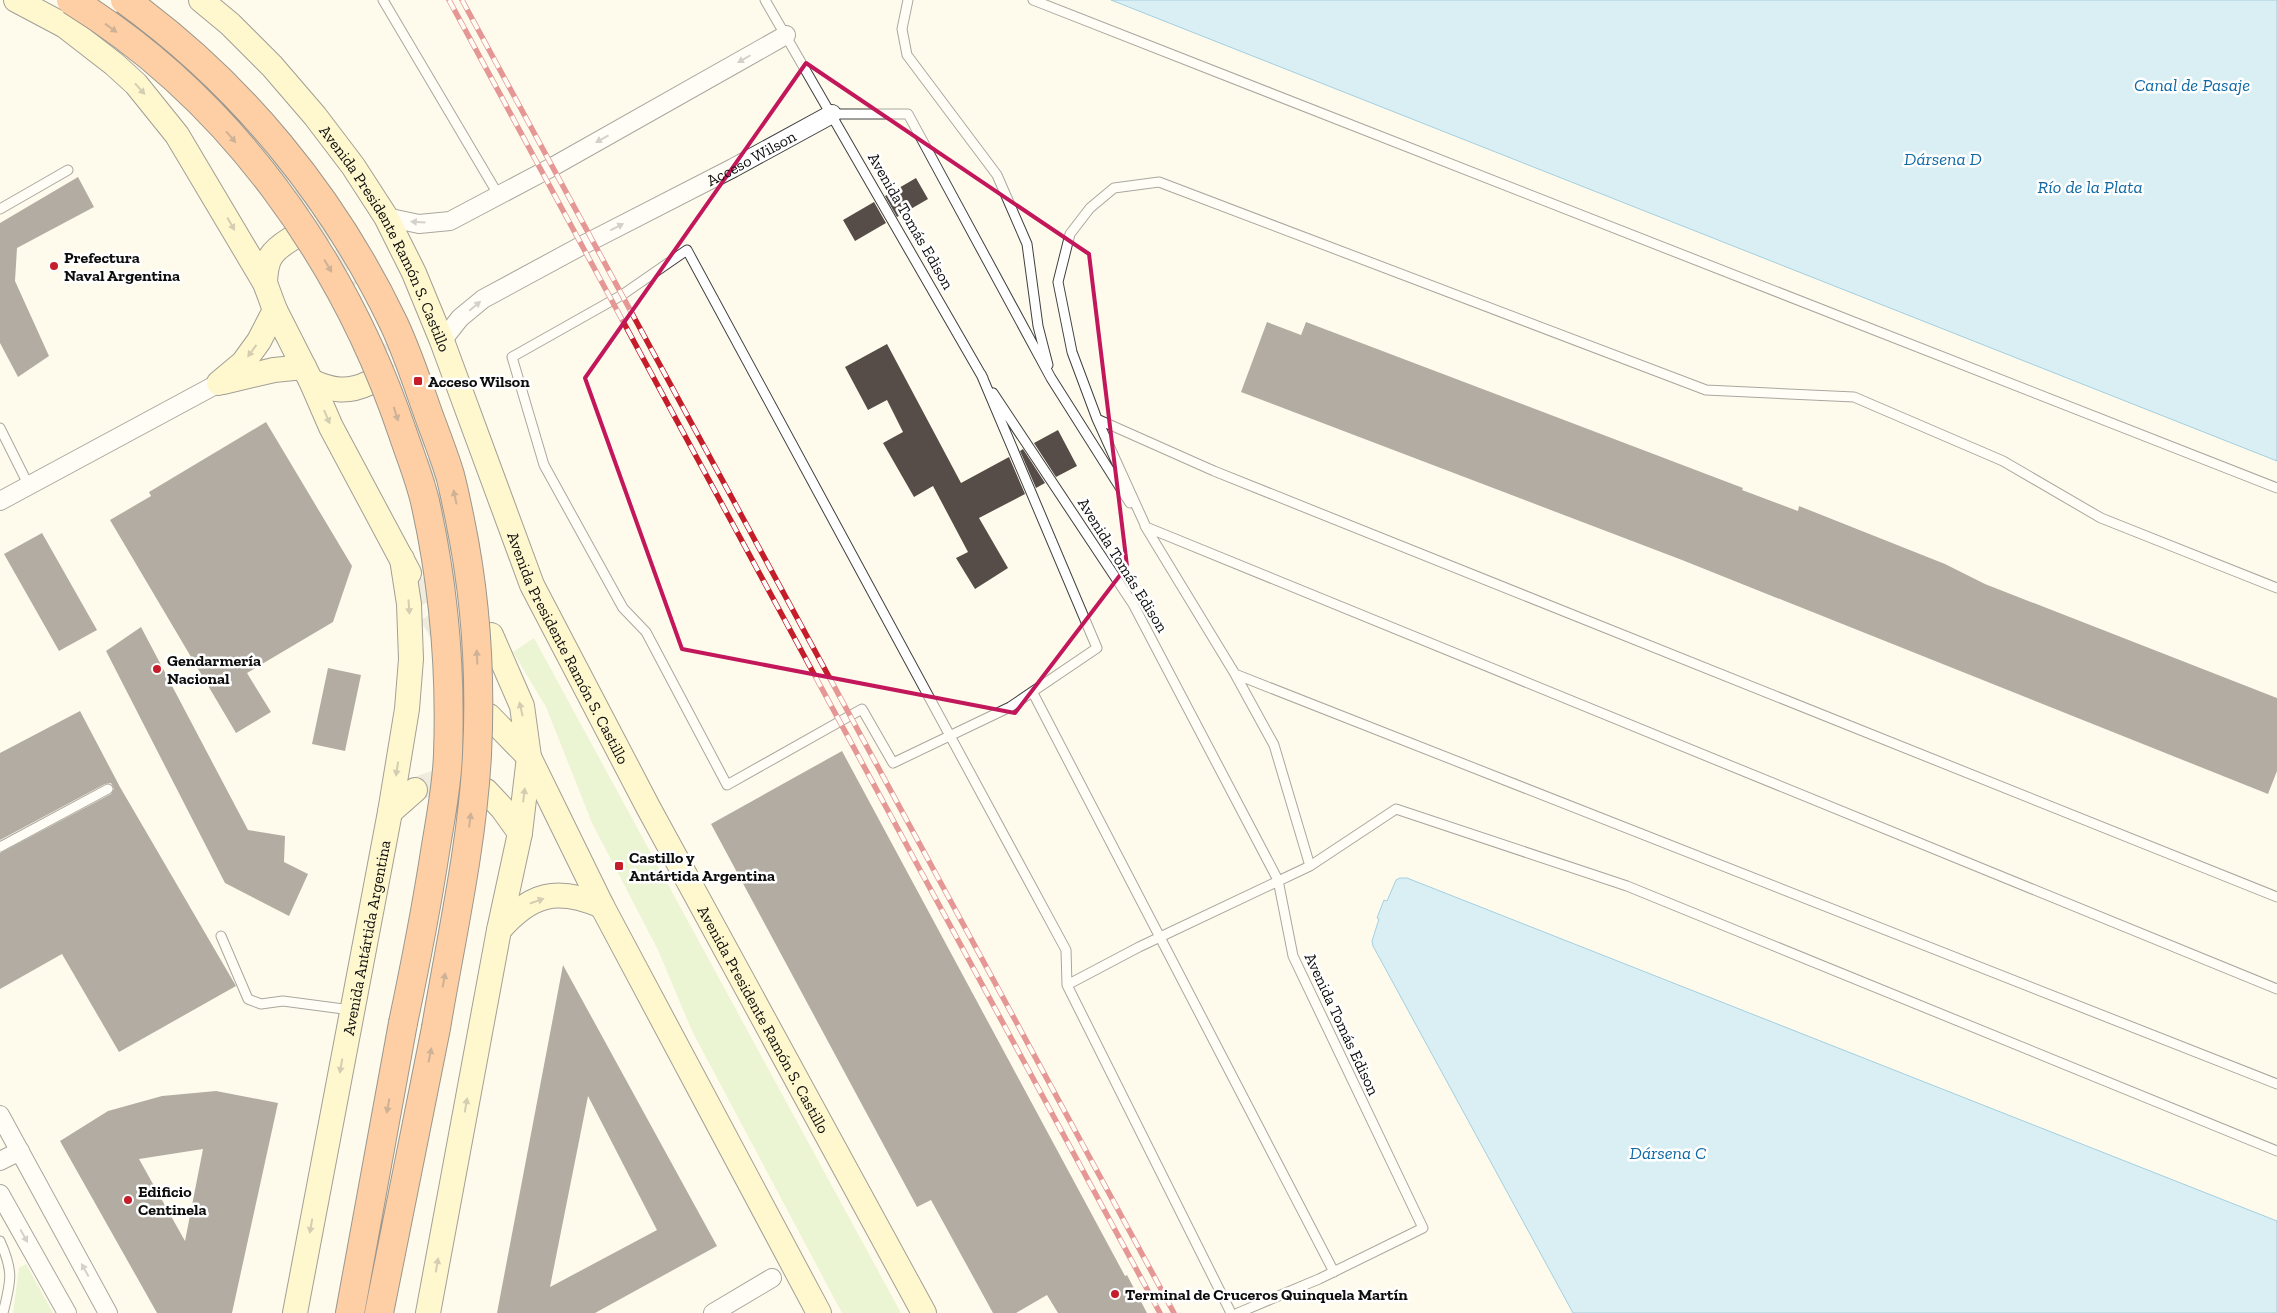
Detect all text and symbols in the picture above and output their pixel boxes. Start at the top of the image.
one-way arrow [104,23,118,33]
one-way arrow [737,55,750,64]
water label: Canal de Pasaje [2134,74,2250,96]
one-way arrow [134,83,146,95]
street label: Avenida Presidente Ramón S. Castillo [316,121,455,354]
street label: Acceso Wilson [703,126,800,190]
one-way arrow [225,130,237,142]
one-way arrow [595,135,609,143]
water label: Dársena D [1904,148,1982,170]
street label: Avenida Tomás Edison [864,149,958,294]
water label: Río de la Plata [2037,176,2143,198]
one-way arrow [226,217,235,231]
one-way arrow [409,218,425,226]
one-way arrow [610,223,624,231]
place label: Prefectura Naval Argentina [64,248,180,285]
marker: Prefectura Naval Argentina [48,260,60,272]
one-way arrow [324,260,333,273]
one-way arrow [469,301,481,312]
one-way arrow [247,344,257,357]
place label: Acceso Wilson [428,372,530,391]
marker: Acceso Wilson [412,375,424,387]
one-way arrow [392,407,400,422]
one-way arrow [323,410,331,424]
one-way arrow [450,488,458,504]
street label: Avenida Tomás Edison [1074,494,1173,636]
street label: Avenida Presidente Ramón S. Castillo [504,529,633,767]
one-way arrow [405,599,413,615]
one-way arrow [472,649,480,665]
place label: Gendarmería Nacional [167,651,261,688]
marker: Gendarmería Nacional [151,663,163,675]
one-way arrow [517,702,525,717]
one-way arrow [393,761,401,777]
one-way arrow [520,787,528,803]
one-way arrow [466,811,474,827]
street label: Avenida Antártida Argentina [338,838,394,1037]
place label: Castillo y Antártida Argentina [629,848,775,885]
marker: Castillo y Antártida Argentina [613,860,625,872]
one-way arrow [530,897,545,905]
street label: Avenida Presidente Ramón S. Castillo [694,902,834,1136]
street label: Avenida Tomás Edison [1301,950,1384,1099]
one-way arrow [440,972,448,988]
one-way arrow [426,1047,434,1063]
one-way arrow [336,1058,344,1074]
one-way arrow [463,1097,471,1113]
one-way arrow [384,1098,392,1114]
water label: Dársena C [1630,1142,1706,1164]
place label: Edificio Centinela [138,1182,207,1219]
marker: Edificio Centinela [122,1194,134,1206]
one-way arrow [307,1218,315,1234]
one-way arrow [20,1229,28,1244]
one-way arrow [433,1257,441,1273]
one-way arrow [80,1264,89,1277]
place label: Terminal de Cruceros Quinquela Martín [1125,1285,1408,1304]
marker: Terminal de Cruceros Quinquela Martín [1109,1288,1121,1300]

